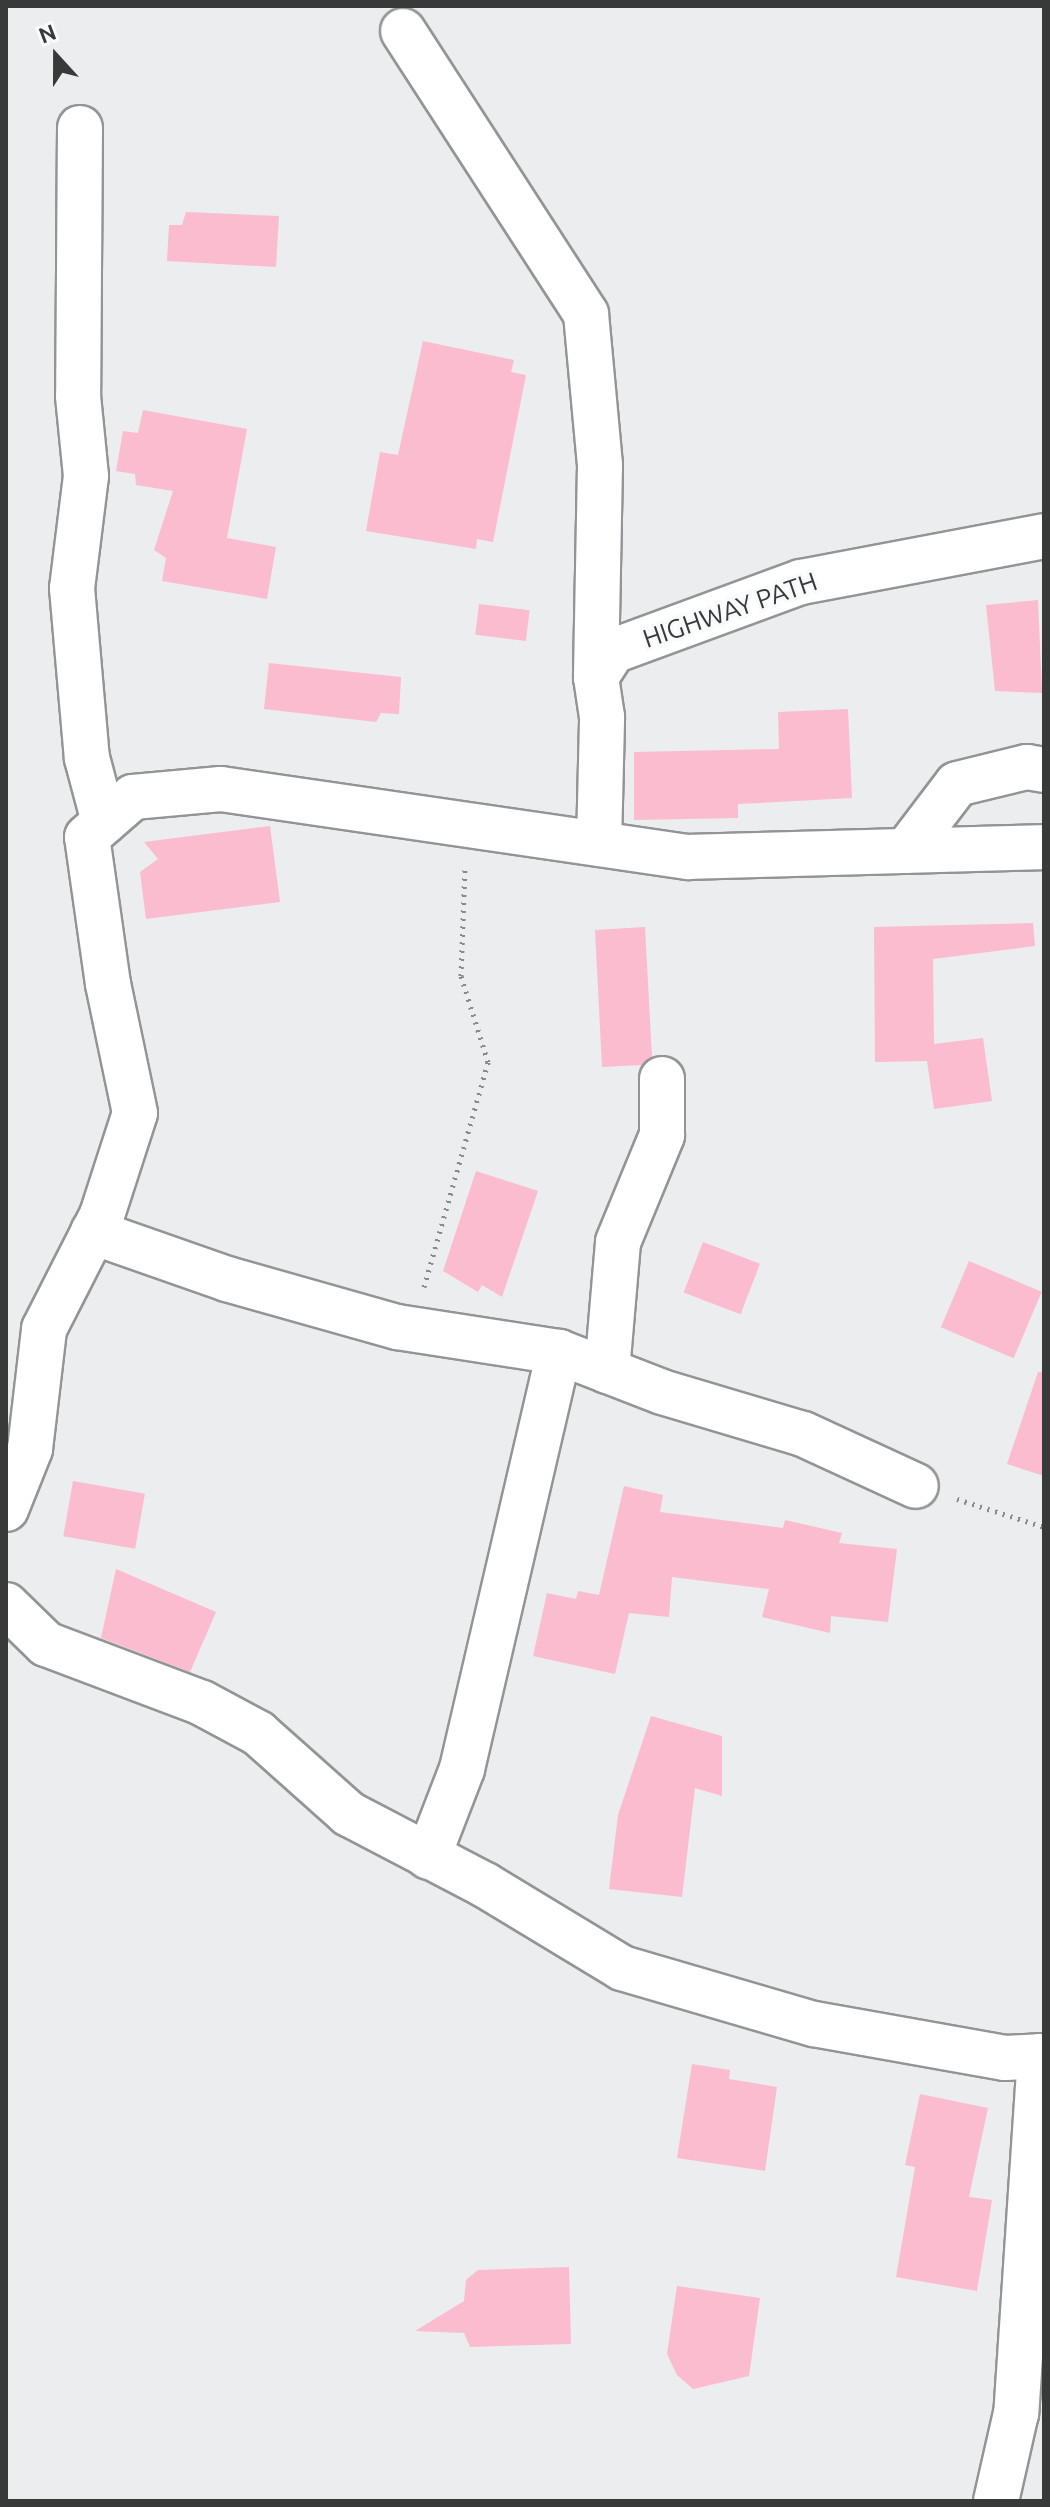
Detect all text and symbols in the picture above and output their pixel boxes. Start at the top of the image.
north arrow [16,16,96,96]
text: N [35,19,59,48]
street label: HIGHWAY PATH [639,566,821,654]

